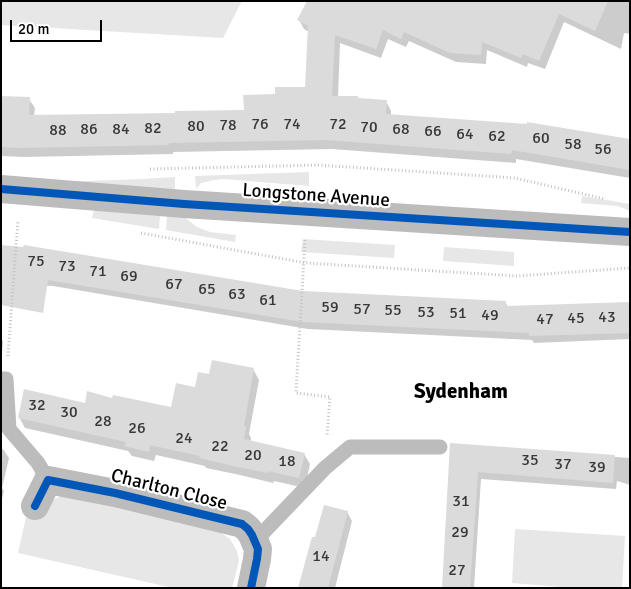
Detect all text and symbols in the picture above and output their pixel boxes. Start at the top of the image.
scale bar [12,10,105,42]
text: 20 m [18,20,49,38]
house number: 76 [251,115,269,135]
house number: 74 [283,115,301,135]
house number: 72 [329,115,347,135]
house number: 78 [219,116,237,136]
house number: 80 [187,117,205,137]
house number: 70 [360,118,378,138]
house number: 82 [144,119,162,139]
house number: 86 [80,120,98,140]
house number: 84 [112,120,130,140]
house number: 68 [392,120,410,140]
house number: 88 [49,121,67,141]
house number: 66 [424,122,442,142]
house number: 64 [456,125,474,145]
house number: 62 [488,127,506,147]
house number: 60 [532,129,550,149]
house number: 58 [564,135,582,155]
house number: 56 [594,140,612,160]
street label: Longstone Avenue [241,179,391,213]
house number: 75 [27,252,45,272]
house number: 73 [58,257,76,277]
house number: 71 [89,262,107,282]
house number: 69 [120,267,138,287]
house number: 67 [165,275,183,295]
house number: 65 [198,280,216,300]
house number: 63 [228,285,246,305]
house number: 61 [259,291,277,311]
house number: 59 [321,298,339,318]
house number: 57 [353,300,371,320]
house number: 55 [384,301,402,321]
house number: 53 [417,303,435,323]
house number: 51 [449,304,467,324]
house number: 49 [481,306,499,326]
house number: 43 [598,308,616,328]
house number: 45 [567,309,585,329]
house number: 47 [536,310,554,330]
district label: Sydenham [414,379,508,405]
house number: 32 [28,396,46,416]
house number: 30 [60,403,78,423]
house number: 28 [94,412,112,432]
house number: 26 [128,419,146,439]
house number: 24 [175,429,193,449]
house number: 22 [211,437,229,457]
house number: 20 [244,446,262,466]
house number: 35 [521,451,539,471]
house number: 18 [278,452,296,472]
house number: 37 [554,455,572,475]
house number: 39 [588,458,606,478]
street label: Charlton Close [108,465,230,515]
house number: 31 [452,492,470,512]
house number: 29 [451,523,469,543]
house number: 14 [312,547,330,567]
house number: 27 [448,561,466,581]

